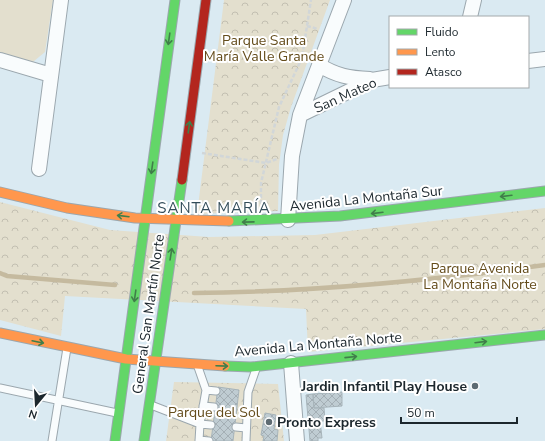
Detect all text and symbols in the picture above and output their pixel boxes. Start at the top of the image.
legend [389,16,529,88]
text: Fluido [425,24,459,40]
park label: Parque Santa María Valle Grande [204,31,324,66]
one-way arrow [165,32,173,45]
text: Lento [425,44,456,60]
text: Atasco [425,64,462,80]
street label: San Mateo [311,73,380,118]
one-way arrow [185,121,193,134]
one-way arrow [148,161,156,174]
street label: Avenida La Montaña Sur [289,181,444,216]
one-way arrow [500,192,513,200]
district label: SANTA MARÍA [157,198,271,218]
one-way arrow [371,209,384,216]
one-way arrow [117,213,130,220]
one-way arrow [242,218,255,226]
street label: General San Martín Norte [128,233,169,395]
one-way arrow [167,248,175,261]
park label: Parque Avenida La Montaña Norte [423,259,537,294]
one-way arrow [131,289,139,302]
street label: Avenida La Montaña Norte [233,328,403,361]
one-way arrow [474,338,487,346]
one-way arrow [31,339,44,347]
one-way arrow [344,353,357,360]
one-way arrow [215,362,228,369]
place label: Jardin Infantil Play House [300,377,467,396]
marker: Jardin Infantil Play House [470,381,480,391]
north arrow [16,385,56,425]
scale bar [401,399,517,425]
park label: Parque del Sol [168,403,261,422]
text: 50 m [407,405,435,421]
text: N [27,406,39,422]
place label: Pronto Express [277,413,376,432]
marker: Pronto Express [264,417,274,427]

